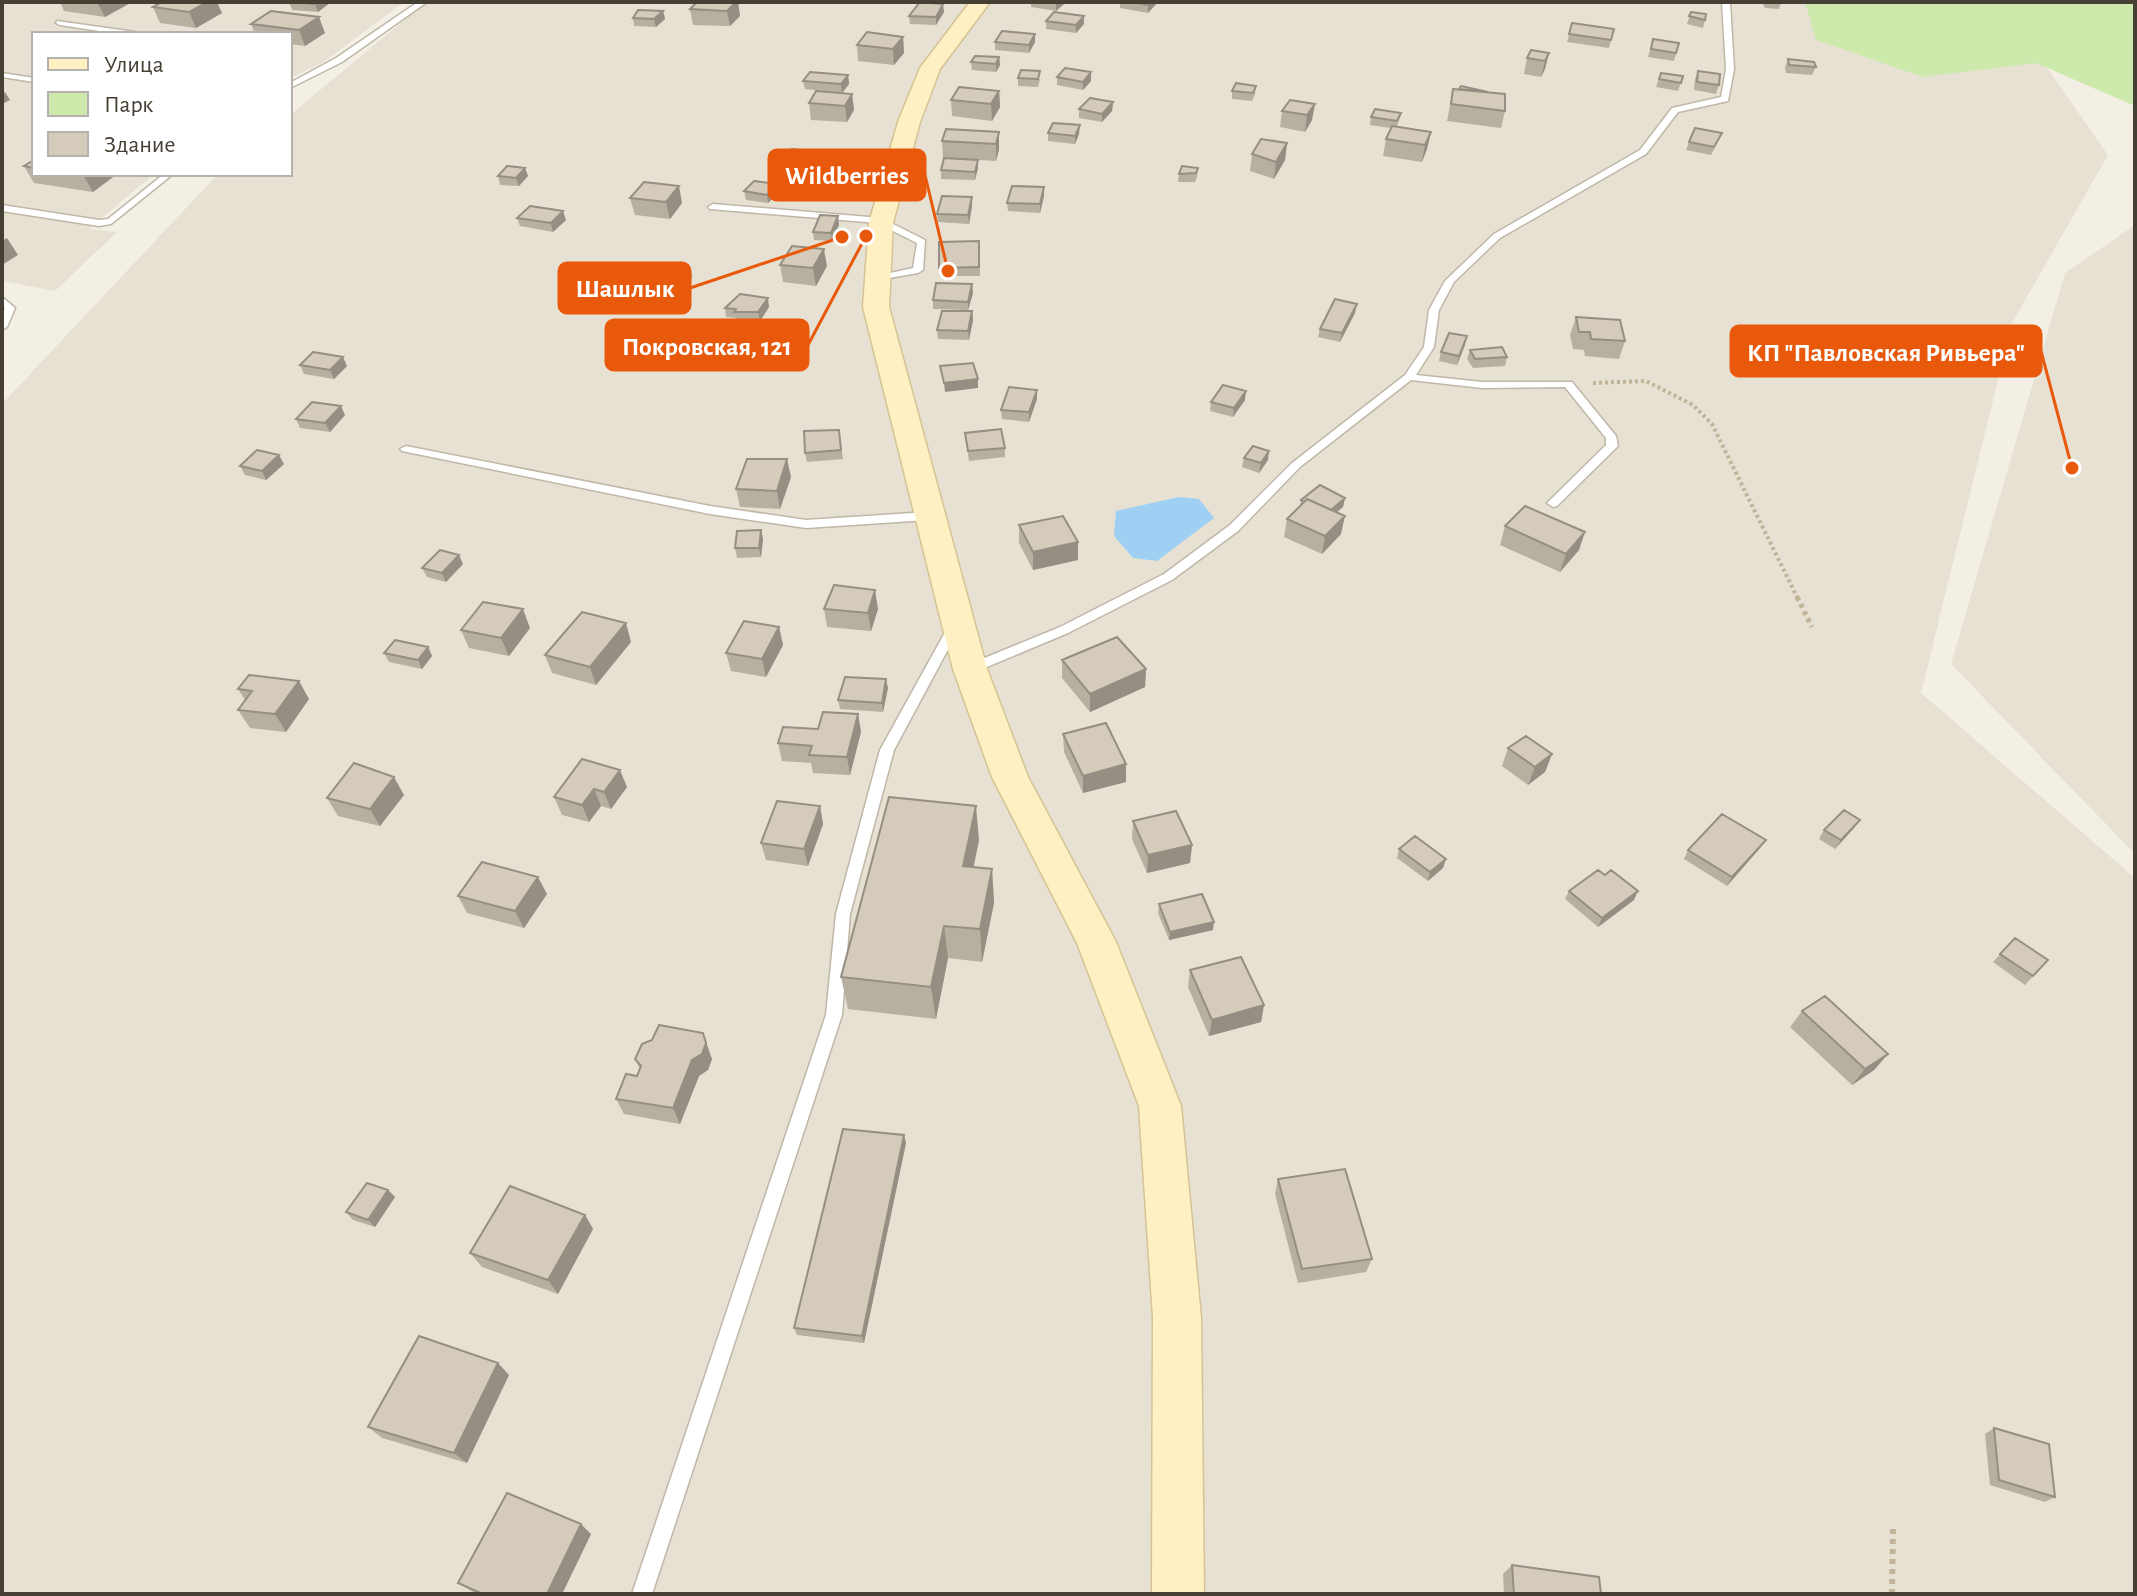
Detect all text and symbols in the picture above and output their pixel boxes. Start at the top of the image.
legend [32,32,292,176]
text: Улица [104,53,164,77]
text: Парк [104,93,153,117]
text: Здание [104,133,175,157]
callout: Wildberries [769,150,925,200]
text: Wildberries [785,163,909,189]
callout: Шашлык [559,263,690,313]
text: Шашлык [575,276,675,302]
callout: Покровская, 121 [606,320,808,370]
callout: КП "Павловская Ривьера" [1731,326,2041,376]
text: Покровская, 121 [622,334,792,360]
text: КП "Павловская Ривьера" [1747,340,2025,366]

